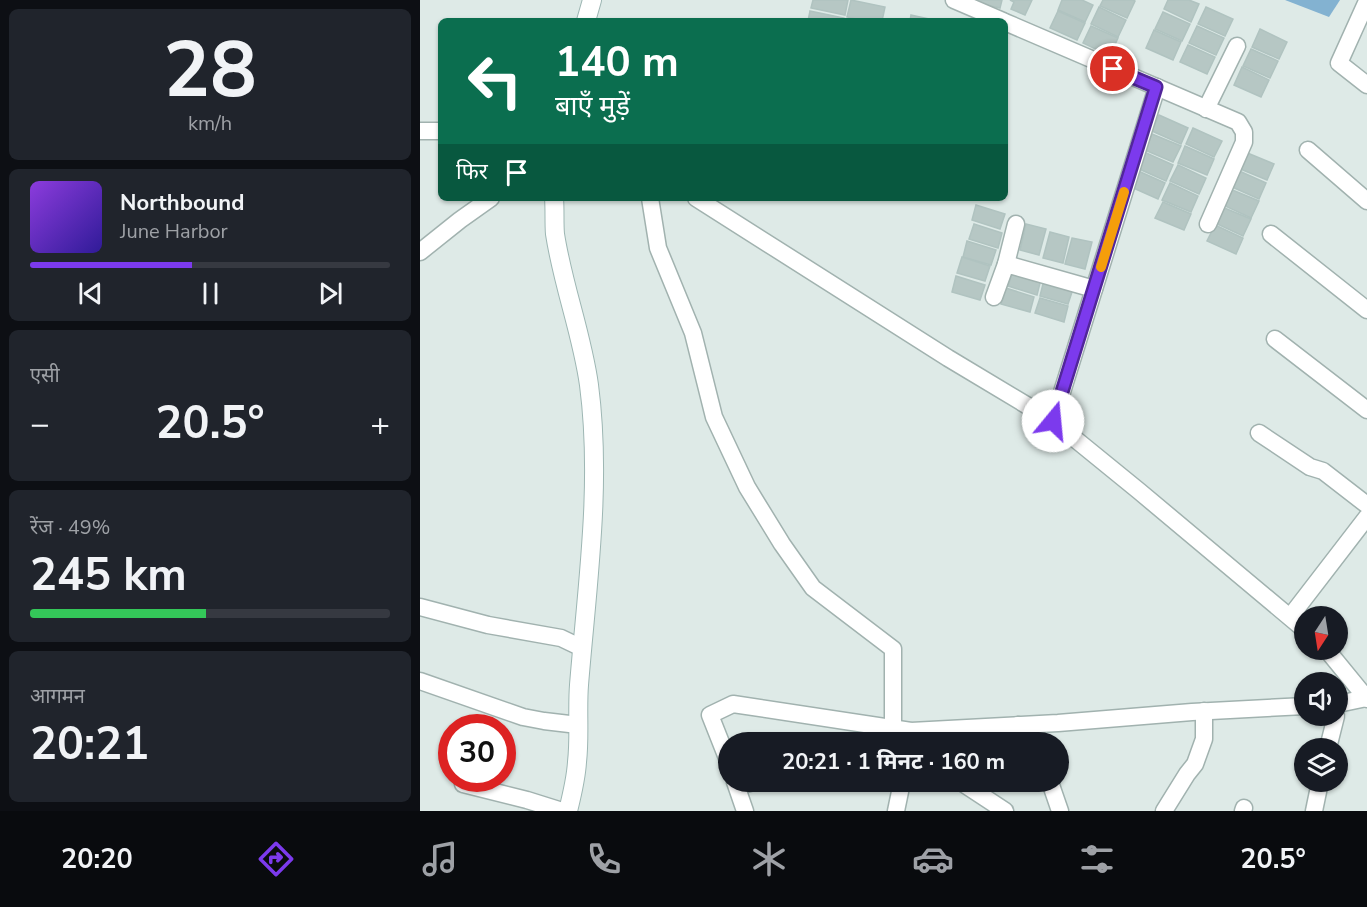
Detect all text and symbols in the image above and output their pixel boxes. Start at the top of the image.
text: 28 [163,17,257,124]
text: 140 m [555,34,679,91]
icon: left [456,42,534,120]
pin [1087,43,1138,94]
icon: arrive [1096,52,1129,85]
text: बाएँ मुड़ें [555,88,630,125]
text: km/h [188,110,232,137]
icon: arrive [500,156,533,189]
text: फिर [456,157,488,187]
text: Northbound [120,188,244,218]
text: June Harbor [120,218,228,245]
icon: previous [74,277,107,310]
icon: pause [194,277,227,310]
icon: next [314,277,347,310]
text: एसी [30,362,60,389]
position arrow [1021,389,1085,453]
text: 20.5° [155,393,265,454]
text: − [30,402,50,447]
text: + [370,402,390,447]
text: रेंज · 49% [30,514,110,541]
text: 245 km [30,545,187,606]
north arrow [1294,606,1348,660]
map controls [1294,606,1348,792]
button: sound [1294,672,1348,726]
text: आगमन [30,683,85,710]
text: 20:21 [30,714,149,775]
speed limit sign: 30 [438,714,516,792]
button: layers [1294,738,1348,792]
text: 20:21 · 1 मिनट · 160 m [782,747,1005,777]
icon: directions [255,838,297,880]
icon: music [419,838,461,880]
icon: phone [583,838,625,880]
icon: climate [748,838,790,880]
icon: car [912,838,954,880]
icon: filters [1076,838,1118,880]
text: 20:20 [61,841,133,878]
text: 20.5° [1240,841,1306,878]

